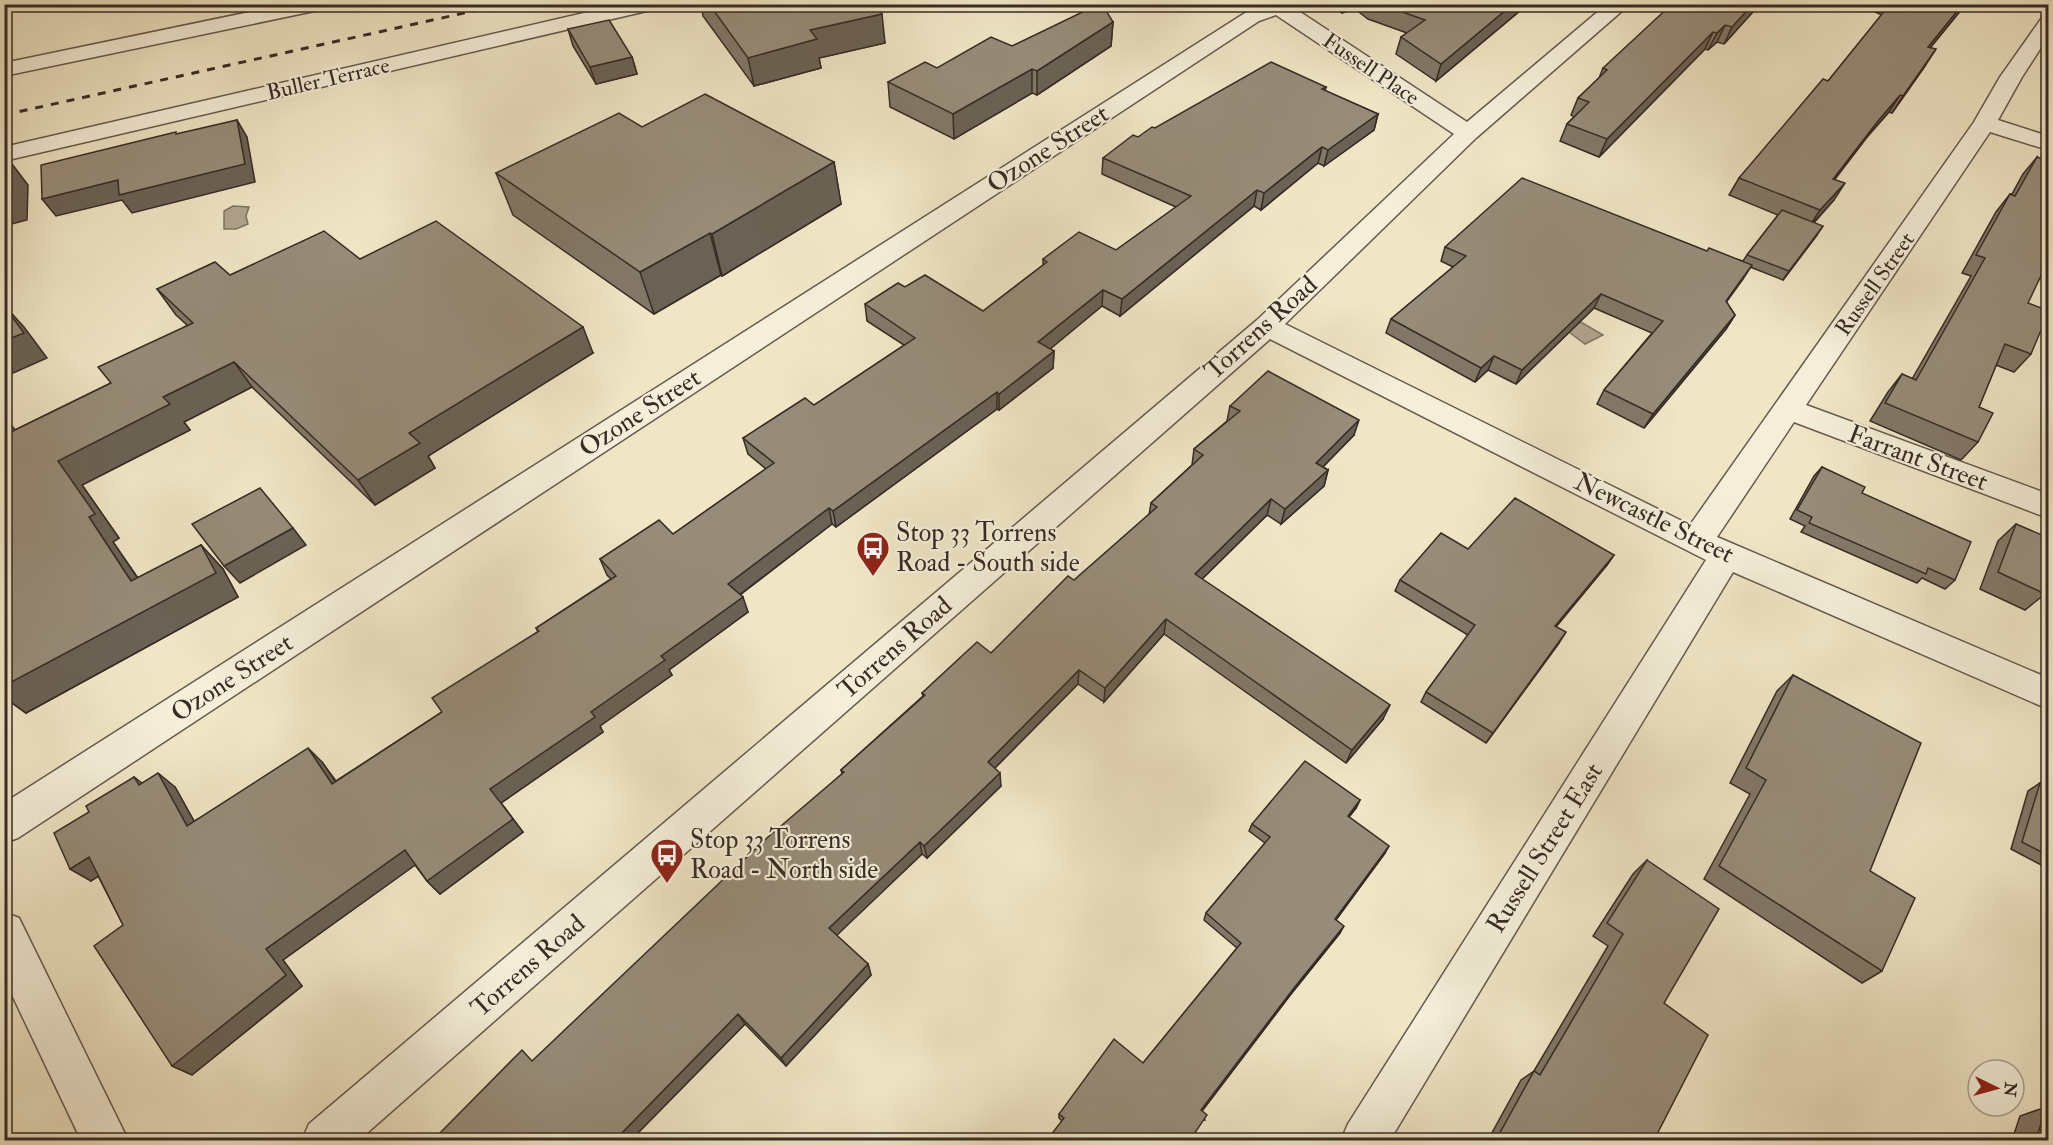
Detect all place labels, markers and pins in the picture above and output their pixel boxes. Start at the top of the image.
place label: Stop 33 Torrens Road - South side [896,517,1080,579]
bus stop icon: Stop 33 Torrens Road - South side [855,530,891,577]
place label: Stop 33 Torrens Road - North side [690,824,878,886]
bus stop icon: Stop 33 Torrens Road - North side [649,837,685,884]

